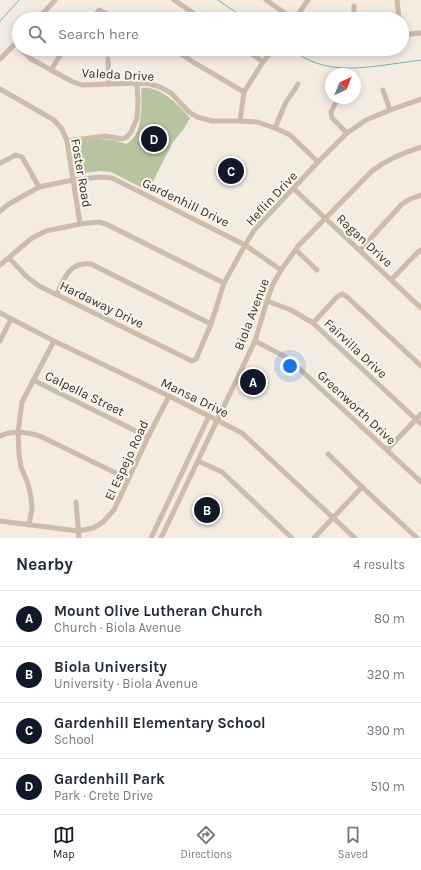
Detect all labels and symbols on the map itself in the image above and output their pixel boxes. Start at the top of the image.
street label: Valeda Drive [81,65,155,84]
north arrow [325,68,361,104]
pin: D [141,124,167,154]
street label: Foster Road [68,137,95,209]
pin: C [218,156,244,186]
street label: Heflin Drive [242,168,300,229]
street label: Gardenhill Drive [140,175,232,230]
street label: Ragan Drive [334,211,396,270]
street label: Biola Avenue [231,276,272,352]
street label: Hardaway Drive [57,278,146,331]
street label: Fairvilla Drive [321,315,390,382]
your location [280,356,300,376]
pin: A [240,367,266,397]
street label: Greenworth Drive [314,367,399,448]
street label: Calpella Street [43,368,127,419]
street label: Mansa Drive [158,375,231,420]
street label: El Espejo Road [101,418,152,503]
pin: B [194,495,220,525]

